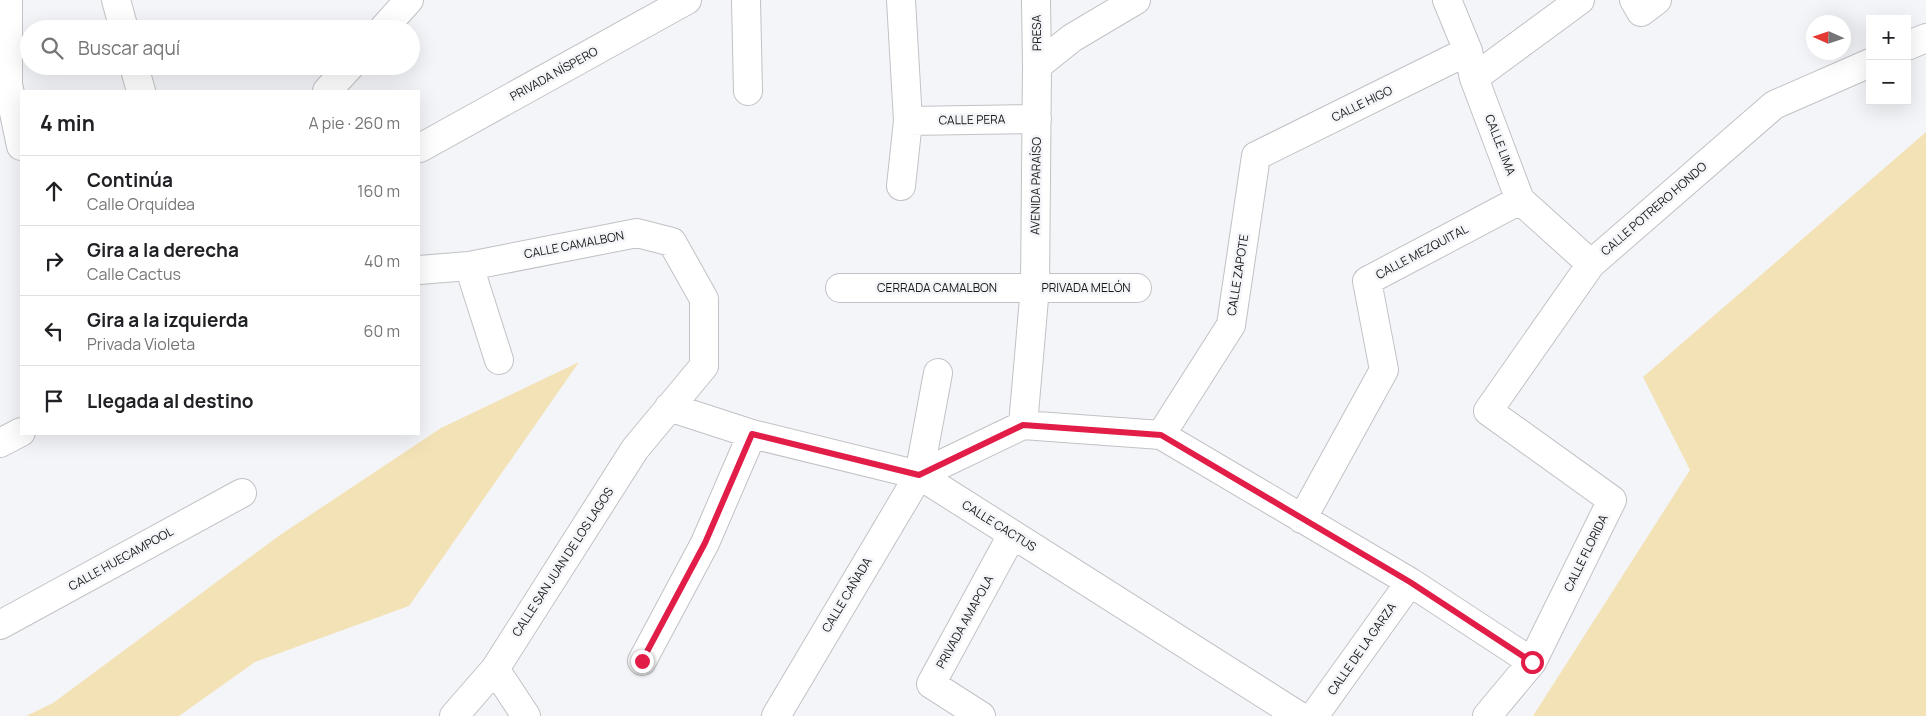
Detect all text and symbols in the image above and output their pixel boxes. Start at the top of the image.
street label: PRESA [1028,14,1045,51]
north arrow [1806,15,1851,60]
map controls [1866,15,1911,105]
button: + [1866,15,1911,60]
search box [20,20,420,75]
icon: search [38,34,66,62]
text: Buscar aquí [78,35,180,61]
street label: PRIVADA NÍSPERO [507,42,601,105]
button: − [1866,60,1911,105]
street label: CALLE HIGO [1329,81,1395,126]
text: 4 min [40,109,95,137]
street label: CALLE PERA [938,110,1006,129]
text: A pie · 260 m [309,112,400,134]
street label: CALLE LIMA [1481,112,1520,178]
street label: AVENIDA PARAÍSO [1026,137,1045,235]
street label: CALLE POTRERO HONDO [1597,158,1711,259]
text: Continúa [87,167,173,193]
icon: ahead [40,177,68,205]
text: 160 m [357,180,400,202]
text: Calle Orquídea [87,193,195,215]
street label: CALLE MEZQUITAL [1373,220,1471,283]
street label: CALLE CAMALBON [522,226,625,263]
street label: CALLE ZAPOTE [1223,233,1252,317]
text: Gira a la derecha [87,237,239,263]
icon: right [40,247,68,275]
text: 40 m [364,250,400,272]
text: Calle Cactus [87,263,181,285]
street label: CERRADA CAMALBON [877,279,997,296]
street label: PRIVADA MELÓN [1041,279,1131,296]
text: Gira a la izquierda [87,307,248,333]
icon: left [40,317,68,345]
text: 60 m [364,320,400,342]
text: Privada Violeta [87,333,195,355]
icon: arrive [40,387,68,415]
text: Llegada al destino [87,388,254,414]
street label: CALLE SAN JUAN DE LOS LAGOS [508,484,617,640]
street label: CALLE CACTUS [959,496,1040,555]
street label: CALLE FLORIDA [1560,511,1612,594]
street label: CALLE HUECAMPOOL [65,523,176,594]
street label: CALLE CAÑADA [817,554,876,635]
street label: PRIVADA AMAPOLA [932,572,997,672]
street label: CALLE DE LA GARZA [1323,599,1400,698]
route end [631,650,654,673]
route start [1521,651,1544,674]

